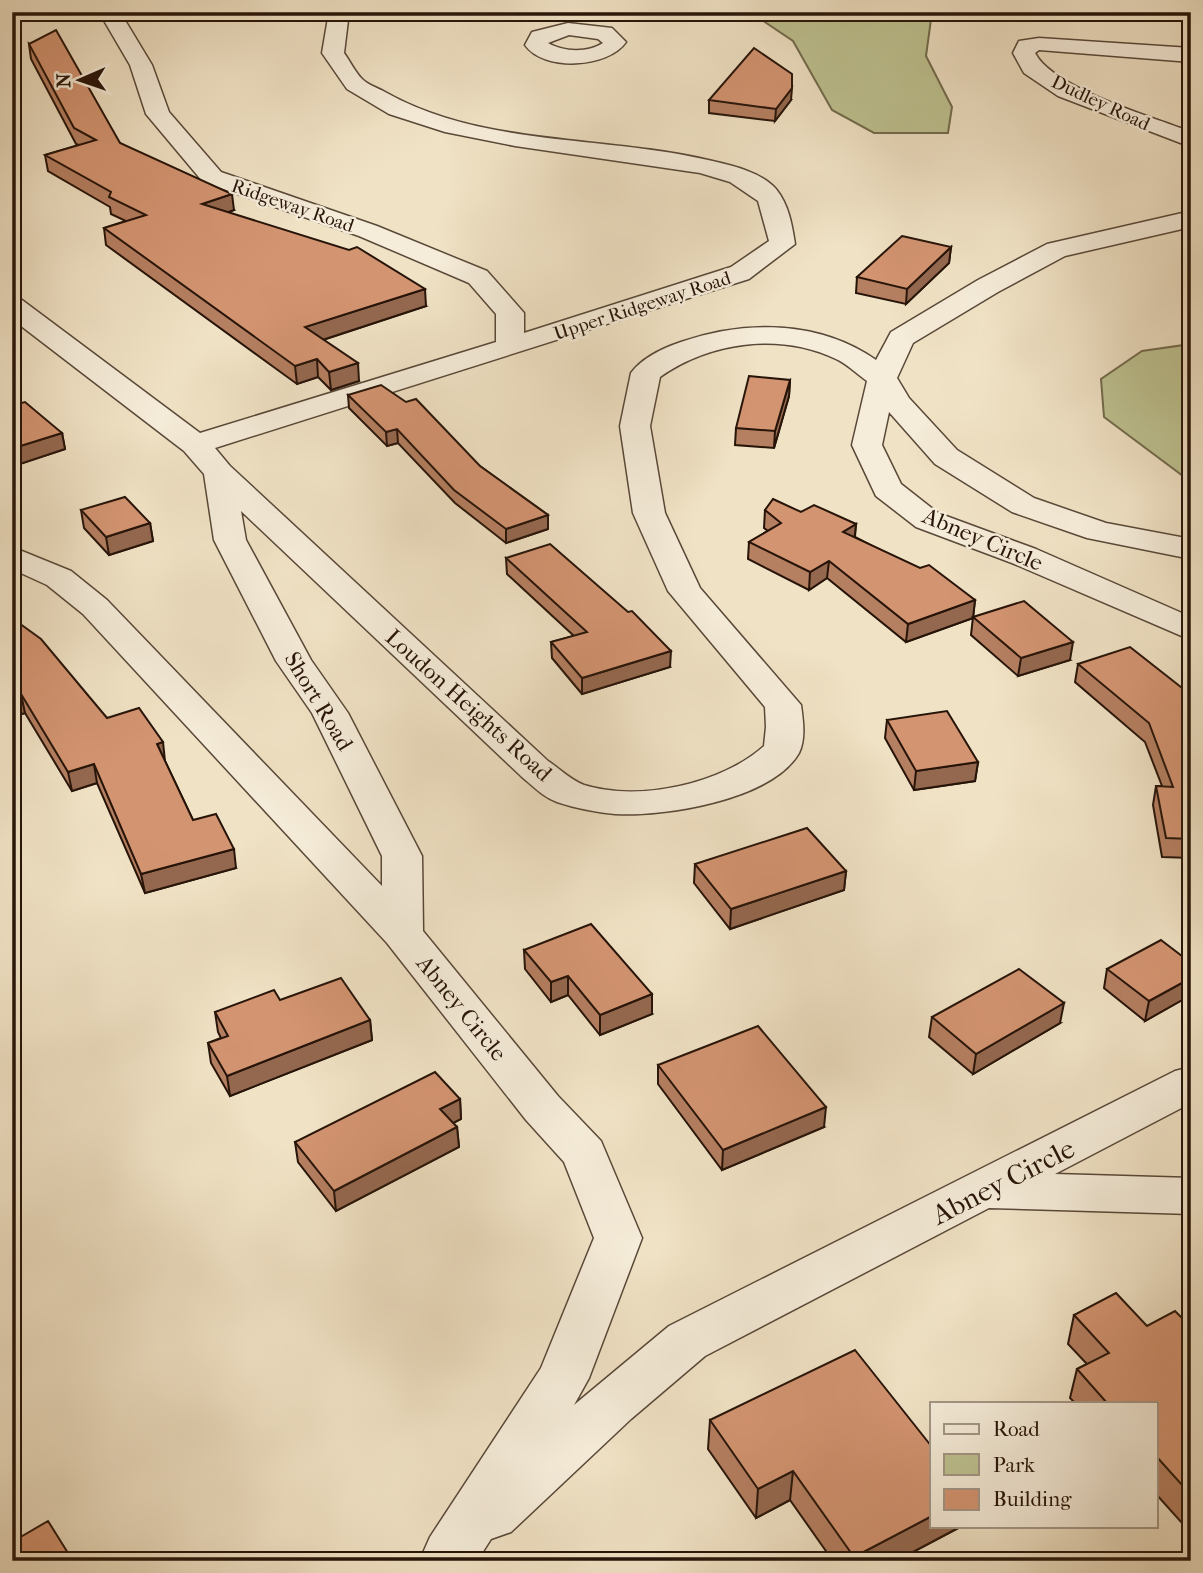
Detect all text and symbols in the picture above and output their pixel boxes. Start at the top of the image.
north arrow [46,46,116,116]
street label: Dudley Road [1048,70,1154,136]
text: N [53,72,75,88]
street label: Ridgeway Road [229,175,357,237]
street label: Upper Ridgeway Road [551,267,734,345]
street label: Abney Circle [918,502,1047,577]
street label: Loudon Heights Road [380,624,558,787]
street label: Short Road [279,647,359,756]
street label: Abney Circle [410,949,512,1066]
street label: Abney Circle [926,1131,1080,1232]
legend [930,1402,1158,1528]
text: Road [993,1417,1040,1441]
text: Park [993,1453,1035,1477]
text: Building [993,1487,1072,1511]

